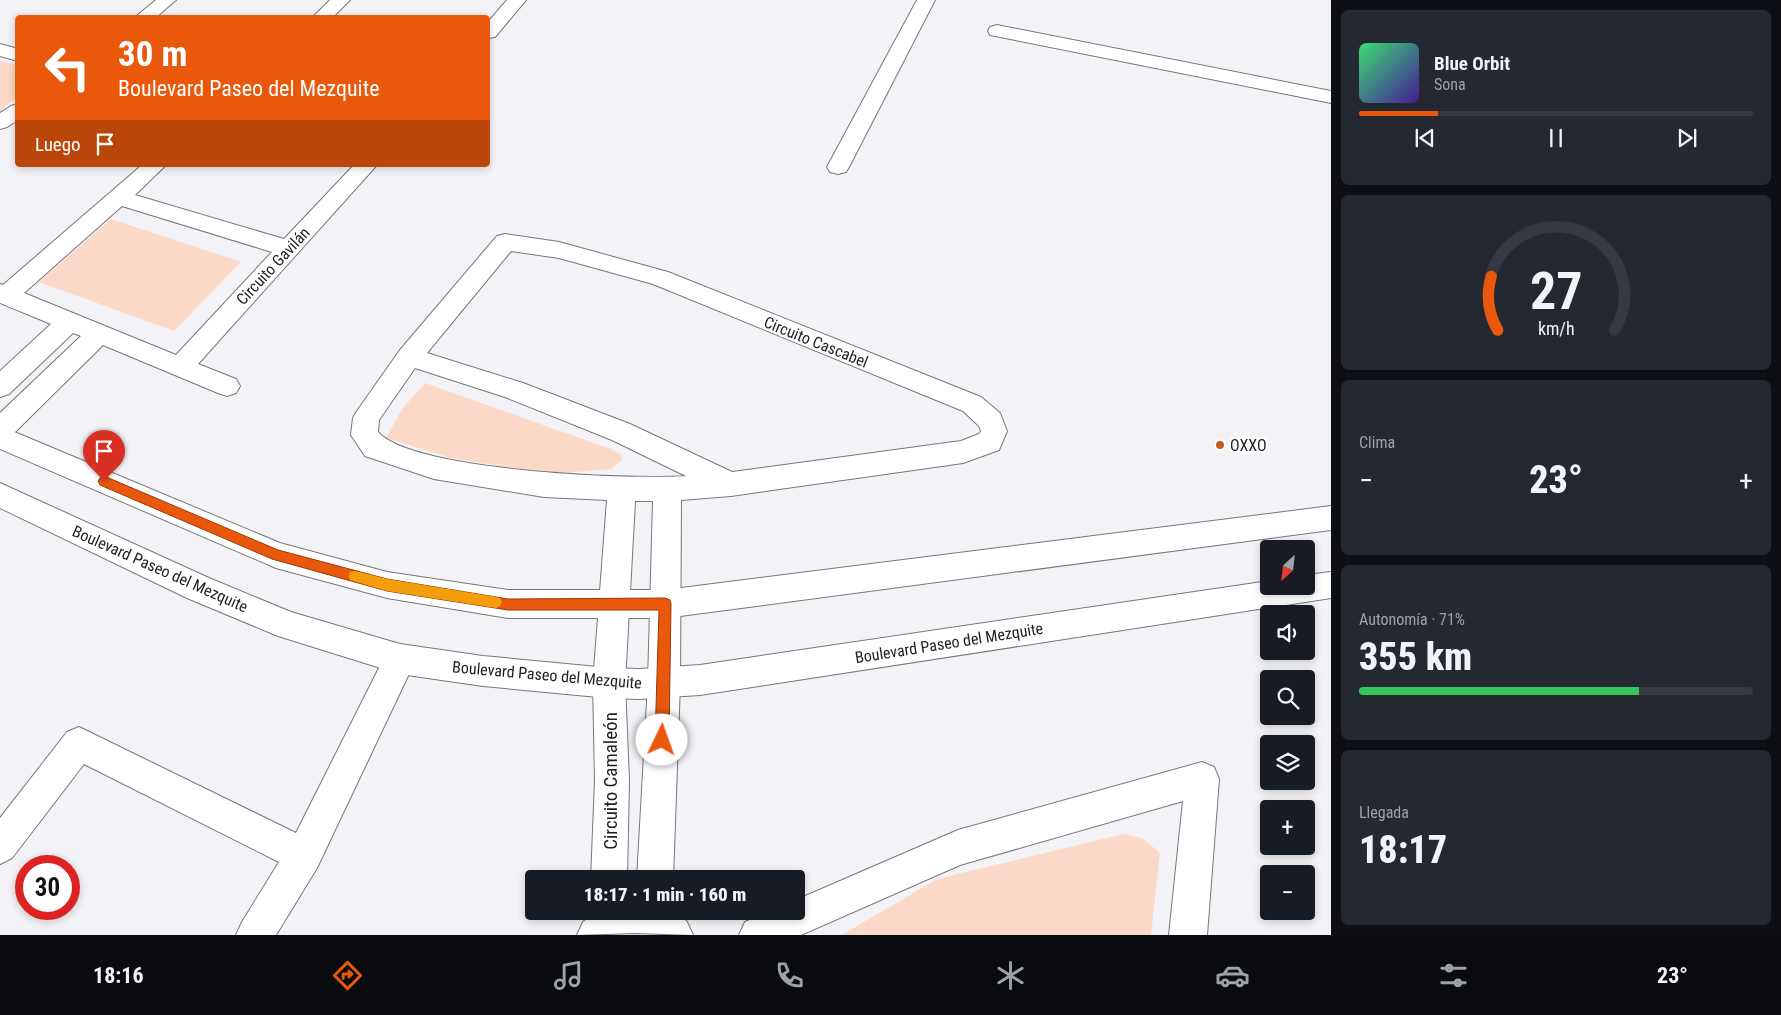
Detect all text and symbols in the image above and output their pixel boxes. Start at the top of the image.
text: 30 m [118,34,187,75]
icon: left [35,35,100,100]
text: Blue Orbit [1434,52,1510,75]
text: Sona [1434,75,1466,94]
text: Boulevard Paseo del Mezquite [118,76,379,101]
icon: previous [1411,124,1439,152]
icon: pause [1542,124,1570,152]
icon: next [1673,124,1701,152]
icon: arrive [91,130,119,158]
text: Luego [35,133,81,156]
street label: Circuito Gavilán [232,223,314,309]
text: 27 [1530,261,1582,322]
street label: Circuito Cascabel [761,312,871,372]
text: km/h [1538,318,1574,339]
pin [83,430,125,481]
text: Clima [1359,433,1395,452]
place label: OXXO [1230,436,1267,455]
icon: arrive [90,437,118,465]
marker: OXXO [1214,439,1226,451]
text: 23° [1529,458,1583,502]
text: − [1359,464,1373,497]
text: + [1739,464,1753,497]
street label: Boulevard Paseo del Mezquite [69,522,251,616]
north arrow [1260,540,1315,595]
map controls [1260,540,1315,920]
button: sound [1260,605,1315,660]
text: Autonomía · 71% [1359,610,1465,629]
street label: Boulevard Paseo del Mezquite [854,619,1044,667]
text: 355 km [1359,635,1472,679]
street label: Boulevard Paseo del Mezquite [451,657,643,693]
button: search [1260,670,1315,725]
street label: Circuito Camaleón [599,712,622,850]
position arrow [635,713,687,765]
button: layers [1260,735,1315,790]
button: + [1260,800,1315,855]
text: Llegada [1359,803,1409,822]
text: 18:17 [1359,828,1447,872]
speed limit sign: 30 [15,855,80,920]
button: − [1260,865,1315,920]
text: 18:17 · 1 min · 160 m [584,883,746,906]
icon: directions [330,958,365,993]
icon: music [551,958,586,993]
icon: phone [772,958,807,993]
icon: climate [993,958,1028,993]
icon: car [1215,958,1250,993]
icon: filters [1436,958,1471,993]
text: 18:16 [93,963,144,988]
text: 23° [1657,963,1688,988]

